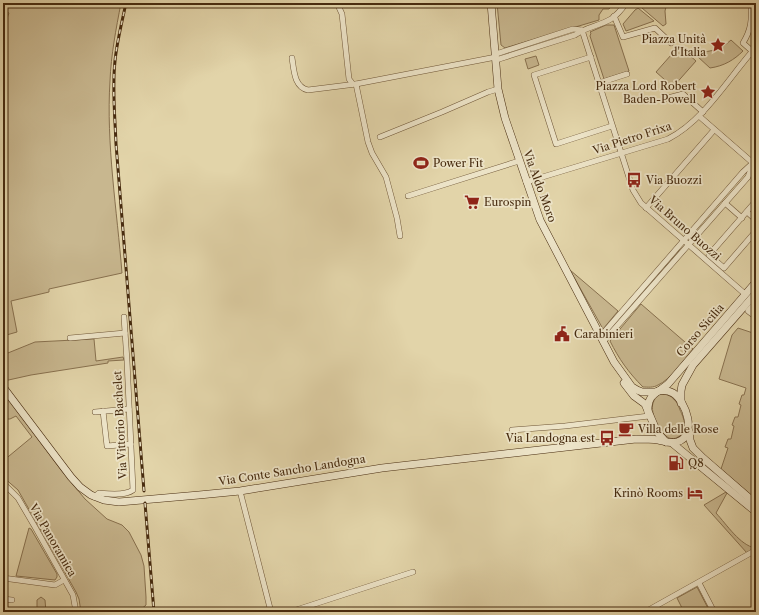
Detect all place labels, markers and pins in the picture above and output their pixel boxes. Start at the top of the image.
place label: Piazza Unità d'Italia [642,32,706,59]
place icon: Piazza Unità d'Italia [709,36,727,54]
place label: Piazza Lord Robert Baden-Powell [596,79,697,106]
place icon: Piazza Lord Robert Baden-Powell [699,83,717,101]
sports icon: Power Fit [412,154,430,172]
place label: Power Fit [433,156,483,170]
bus stop icon: Via Buozzi [625,171,643,189]
place label: Via Buozzi [645,173,702,187]
supermarket icon: Eurospin [463,193,481,211]
place label: Eurospin [484,195,532,209]
public building icon: Carabinieri [553,325,571,343]
place label: Carabinieri [574,327,634,341]
cafe icon: Villa delle Rose [617,420,635,438]
place label: Villa delle Rose [637,422,719,436]
bus stop icon: Via Landogna est [598,429,616,447]
place label: Via Landogna est [505,431,595,445]
fuel station icon: Q8 [667,454,685,472]
place label: Q8 [688,456,704,470]
hotel icon: Krinò Rooms [686,484,704,502]
place label: Krinò Rooms [613,486,683,500]

